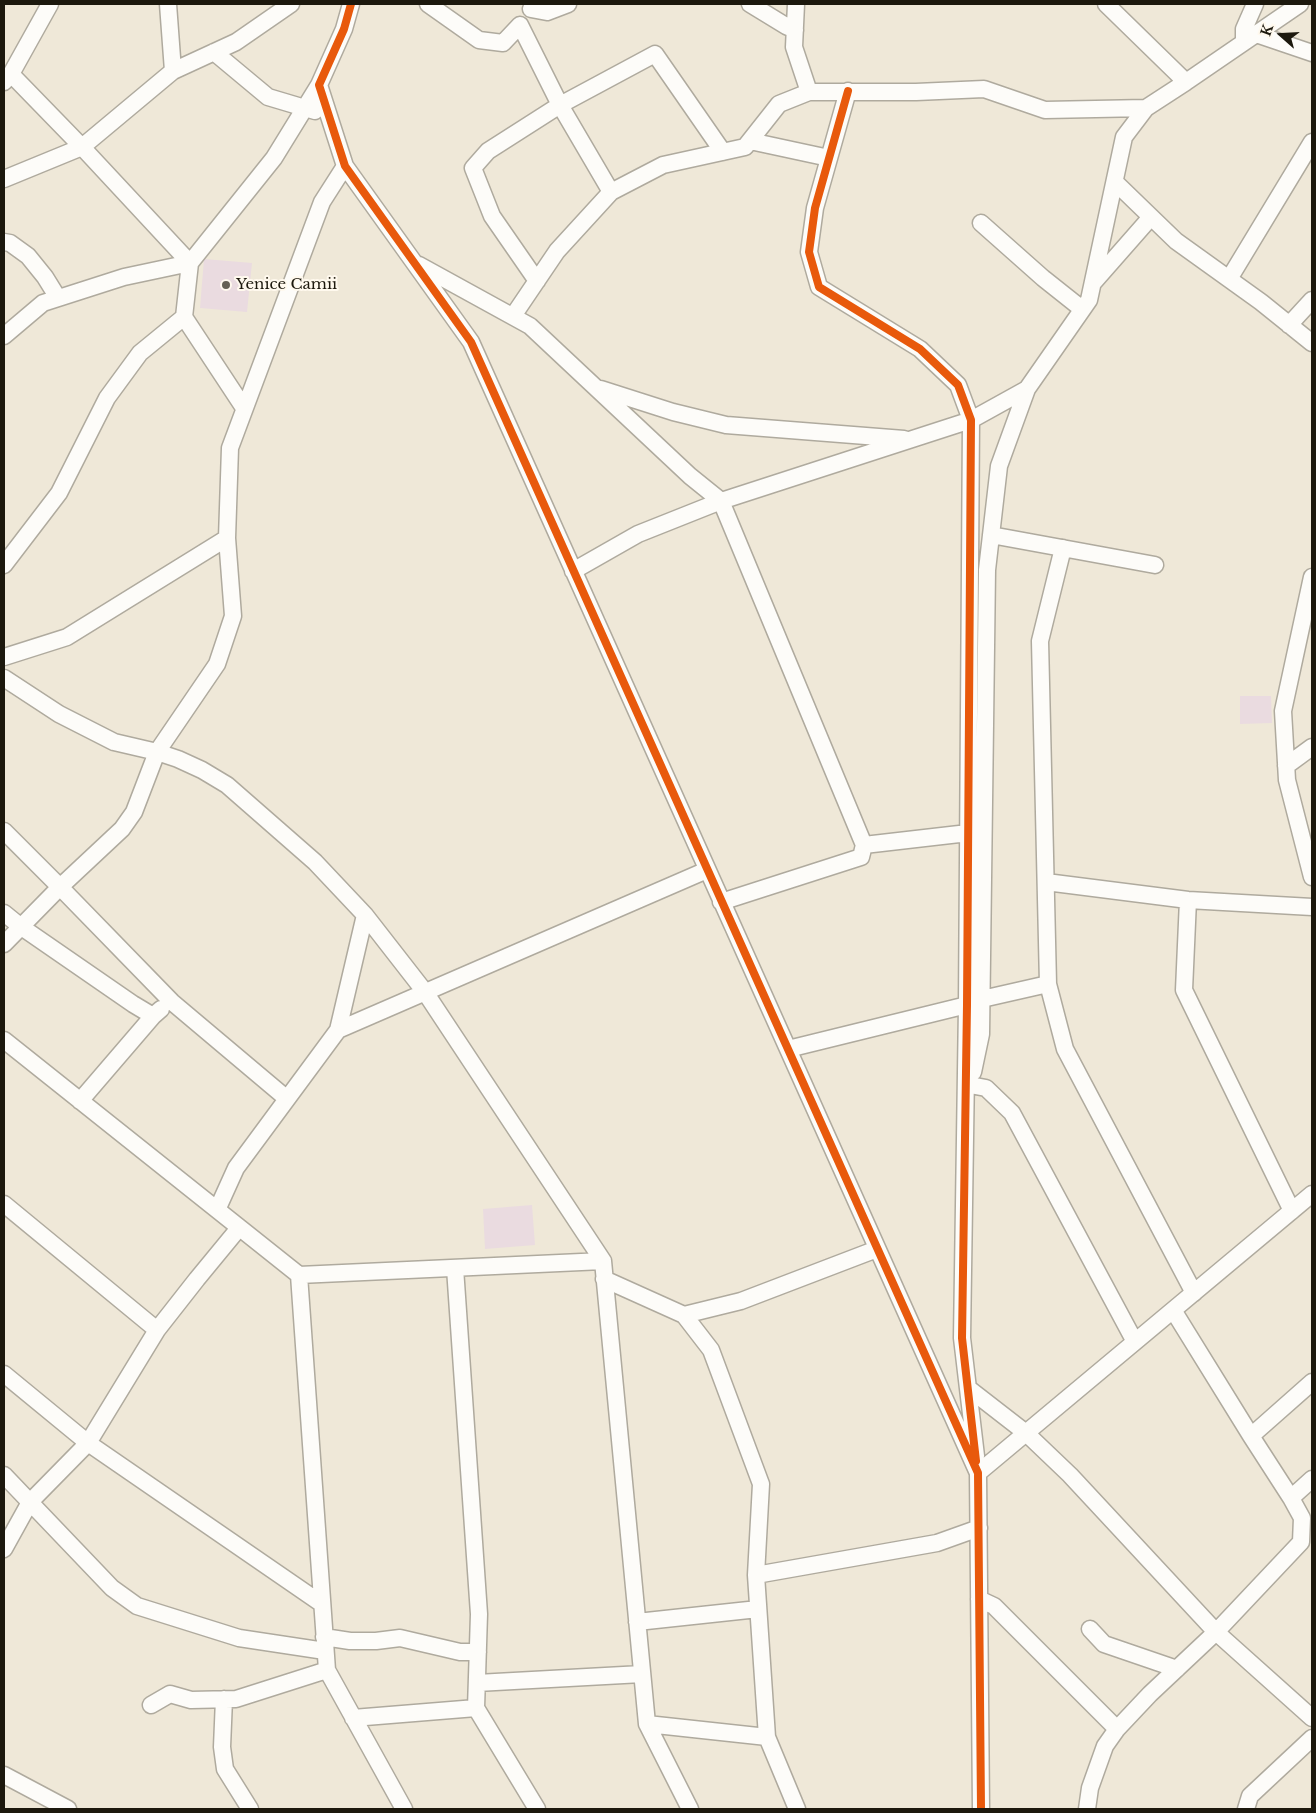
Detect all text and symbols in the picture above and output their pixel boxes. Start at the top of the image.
north arrow [1256,10,1306,60]
text: K [1256,22,1277,38]
place label: Yenice Camii [236,276,337,294]
marker: Yenice Camii [220,279,232,291]

